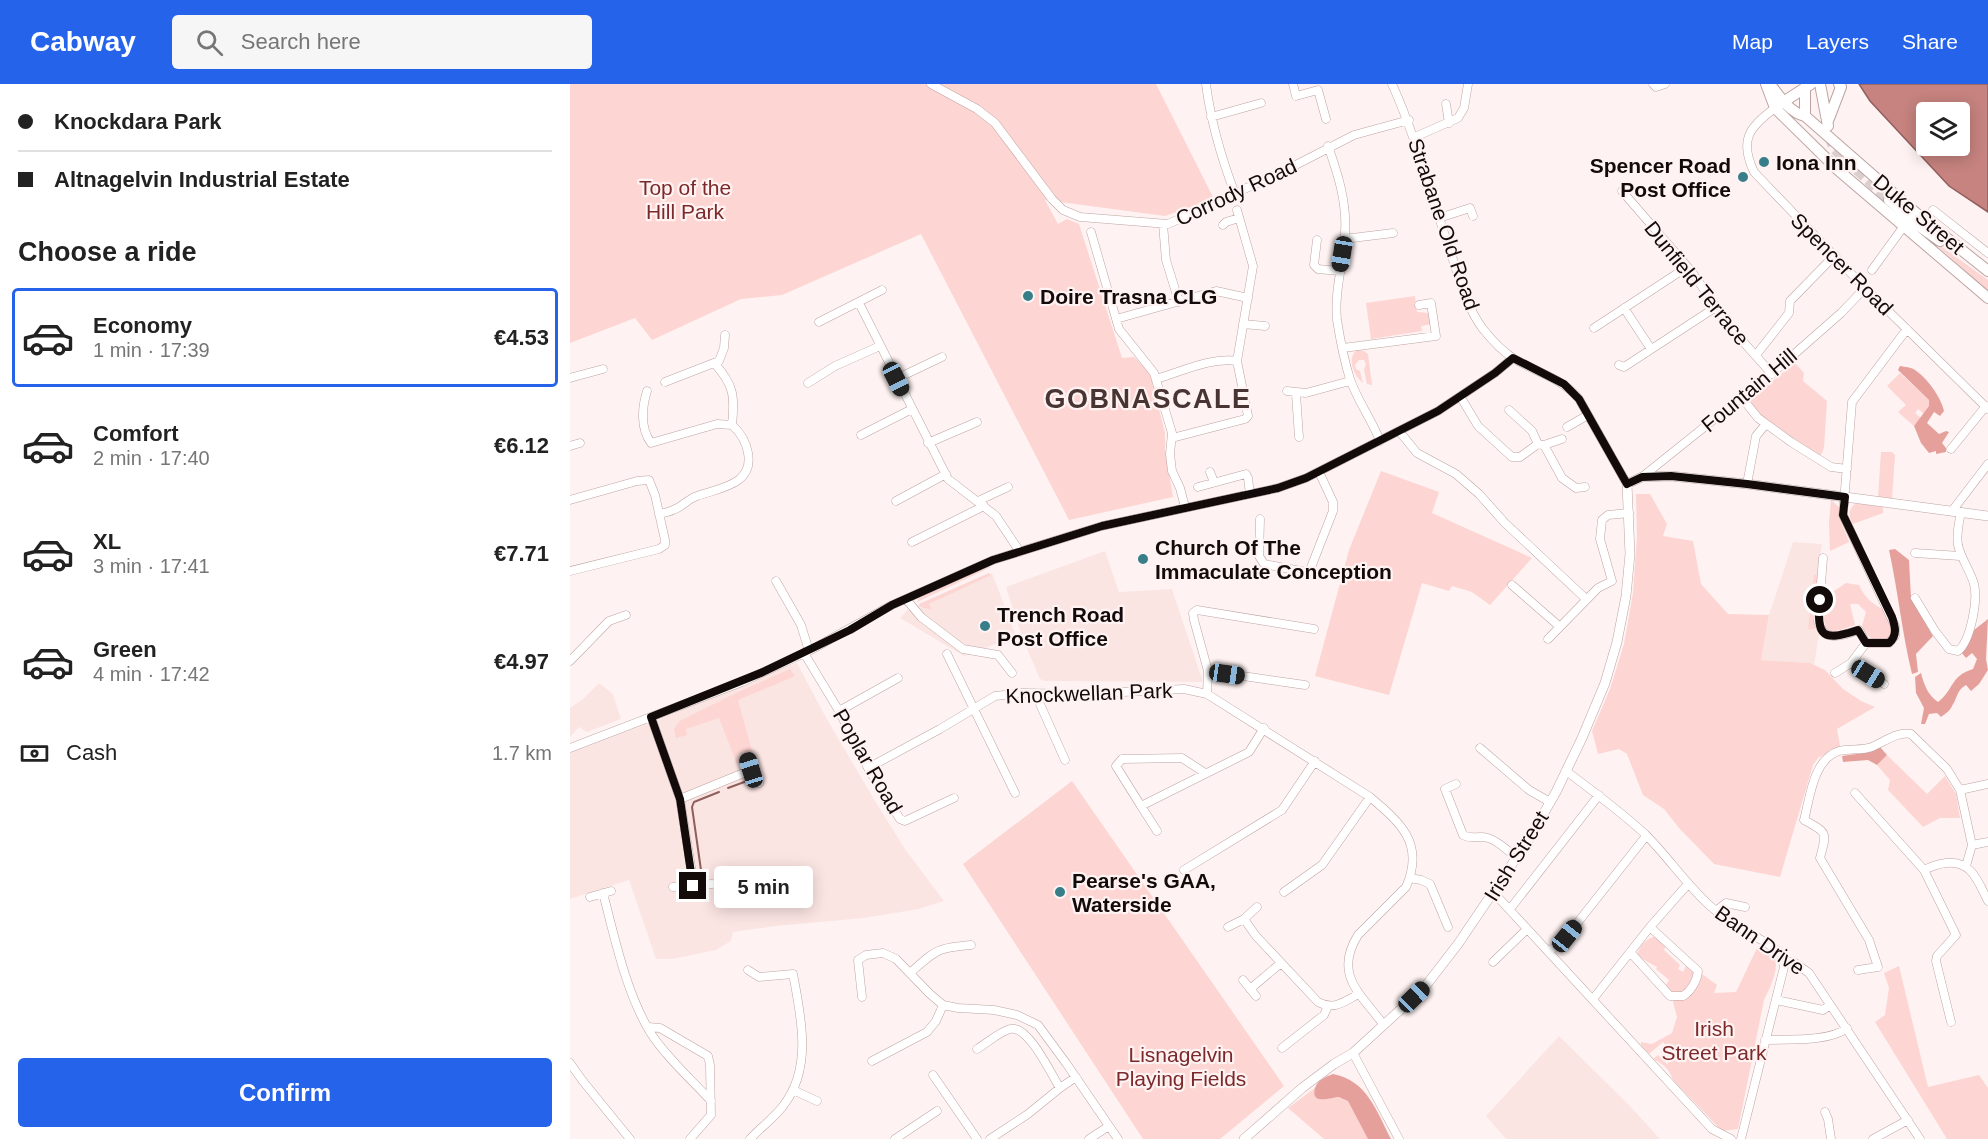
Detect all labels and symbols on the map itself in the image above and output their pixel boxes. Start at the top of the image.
street label: Strabane Old Road [1404,135,1484,313]
place label: Iona Inn [1776,151,1857,174]
street label: Corrody Road [1172,154,1300,230]
place label: Spencer Road Post Office [1590,154,1731,201]
marker: Iona Inn [1757,155,1771,169]
marker: Spencer Road Post Office [1736,170,1750,184]
street label: Duke Street [1869,170,1969,259]
park label: Top of the Hill Park [639,176,731,223]
street label: Spencer Road [1786,208,1898,320]
street label: Dunfield Terrace [1640,216,1754,350]
car [1330,235,1354,273]
place label: Doire Trasna CLG [1040,285,1217,308]
marker: Doire Trasna CLG [1021,289,1035,303]
street label: Fountain Hill [1697,344,1801,436]
car [880,359,912,399]
district label: GOBNASCALE [1044,384,1252,414]
place label: Church Of The Immaculate Conception [1155,536,1392,583]
marker: Church Of The Immaculate Conception [1136,552,1150,566]
route start [1806,586,1833,613]
place label: Trench Road Post Office [997,603,1124,650]
marker: Trench Road Post Office [978,619,992,633]
car [1848,657,1888,691]
car [1208,663,1246,685]
street label: Knockwellan Park [1005,679,1173,707]
street label: Poplar Road [829,705,907,817]
car [737,750,765,790]
street label: Irish Street [1479,807,1553,905]
callout: 5 min [714,865,813,907]
place label: Pearse's GAA, Waterside [1072,869,1216,916]
route end [679,872,706,899]
marker: Pearse's GAA, Waterside [1053,885,1067,899]
street label: Bann Drive [1711,901,1809,979]
car [1549,916,1585,956]
car [1395,978,1433,1016]
park label: Irish Street Park [1661,1017,1767,1064]
park label: Lisnagelvin Playing Fields [1116,1043,1246,1090]

